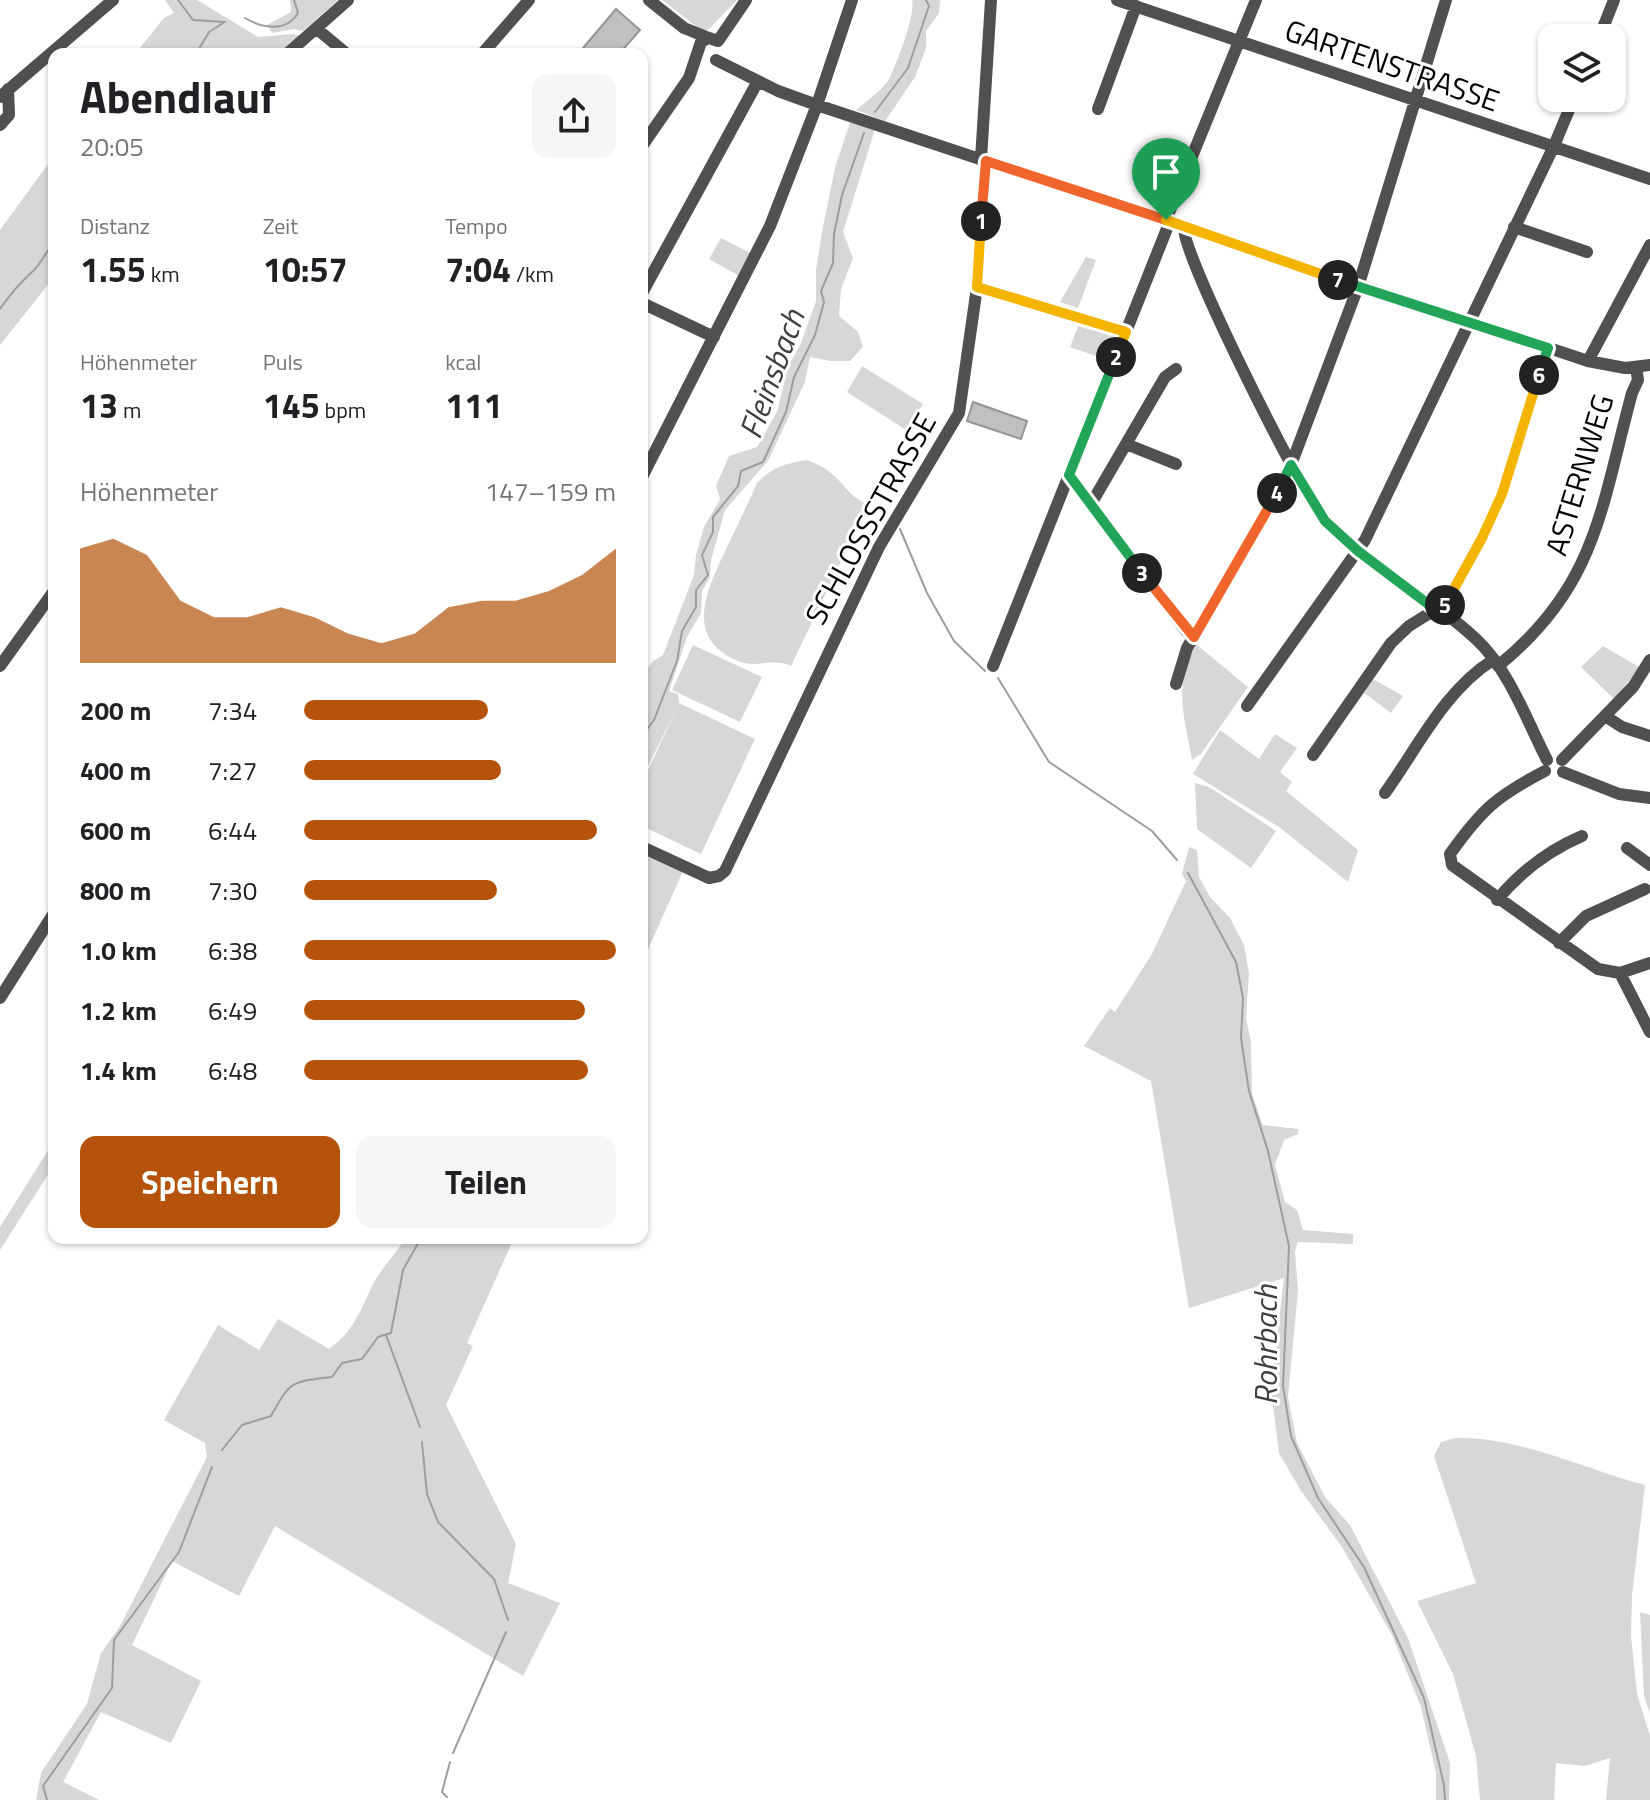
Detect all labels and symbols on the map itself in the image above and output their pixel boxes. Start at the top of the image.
street label: GARTENSTRASSE [1279,7,1506,123]
pin [1132,138,1200,220]
pin: 1 [961,201,1001,241]
pin: 7 [1318,260,1358,300]
water label: Fleinsbach [726,301,817,445]
pin: 2 [1096,337,1136,377]
pin: 6 [1519,355,1559,395]
street label: ASTERNWEG [1533,388,1625,561]
street label: SCHLOSSSTRASSE [793,404,947,633]
pin: 4 [1257,473,1297,513]
pin: 3 [1122,553,1162,593]
pin: 5 [1425,585,1465,625]
water label: Rohrbach [1241,1284,1289,1405]

